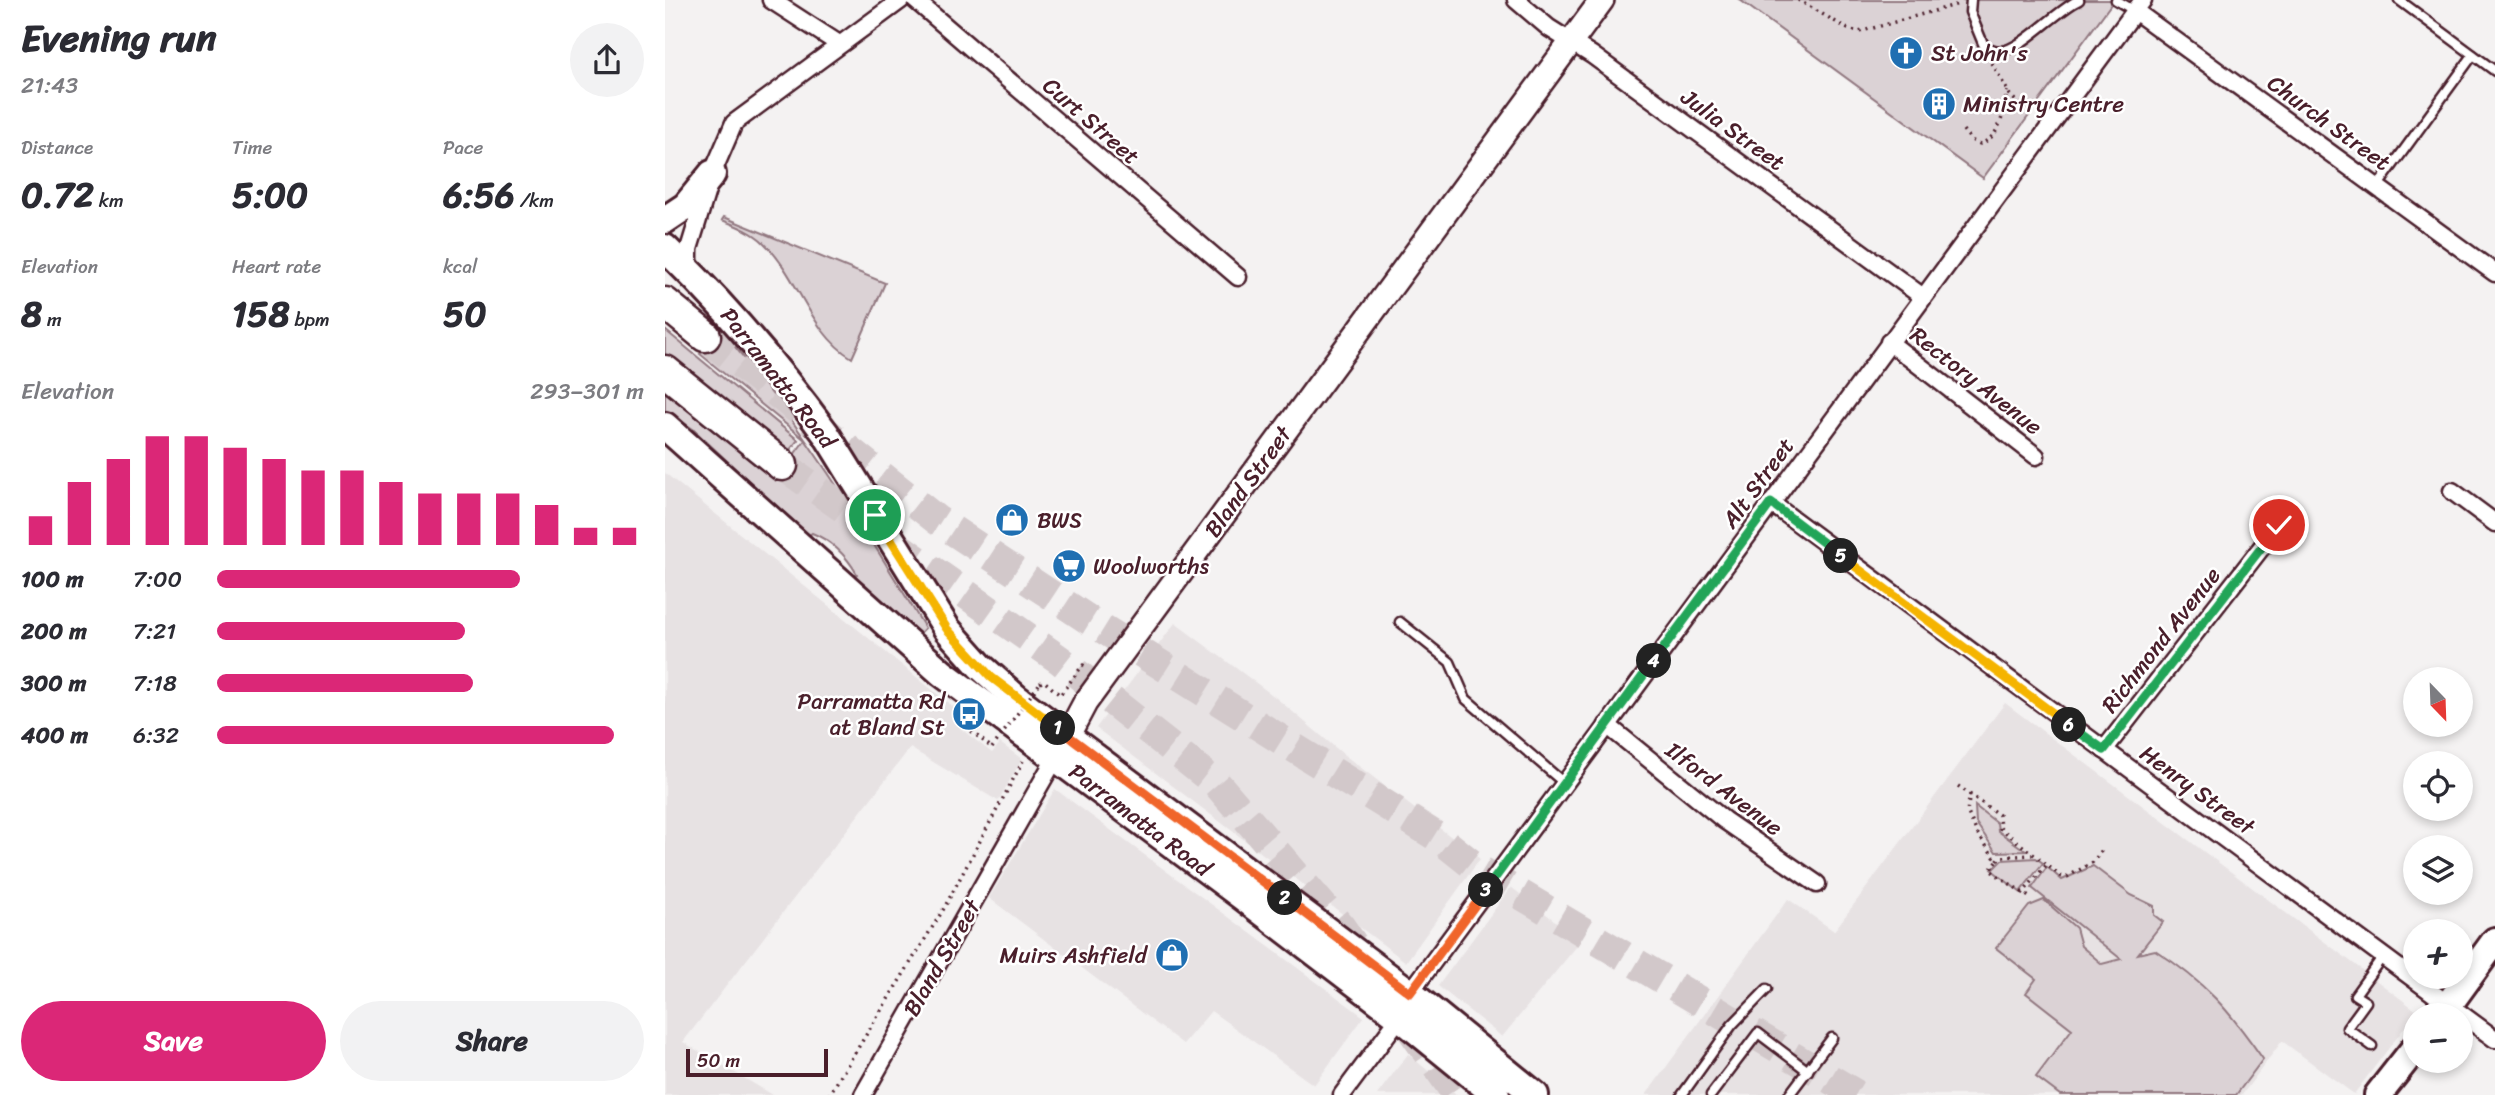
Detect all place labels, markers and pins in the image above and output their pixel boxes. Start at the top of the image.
place label: St John's [1931,33,2028,74]
church icon: St John's [1887,34,1925,72]
place label: Ministry Centre [1963,84,2124,125]
building icon: Ministry Centre [1920,85,1958,123]
pin [845,485,905,545]
pin [2249,495,2309,555]
place label: BWS [1037,500,1082,541]
shop icon: BWS [993,501,1031,539]
pin: 5 [1823,538,1859,574]
place label: Woolworths [1093,546,1209,587]
supermarket icon: Woolworths [1050,547,1088,585]
pin: 4 [1637,644,1671,678]
place label: Parramatta Rd at Bland St [797,681,947,748]
bus stop icon: Parramatta Rd at Bland St [950,695,988,733]
pin: 6 [2051,708,2087,742]
pin: 1 [1041,710,1075,746]
pin: 3 [1469,872,1503,908]
pin: 2 [1267,880,1303,916]
place label: Muirs Ashfield [999,935,1149,976]
shop icon: Muirs Ashfield [1153,936,1191,974]

